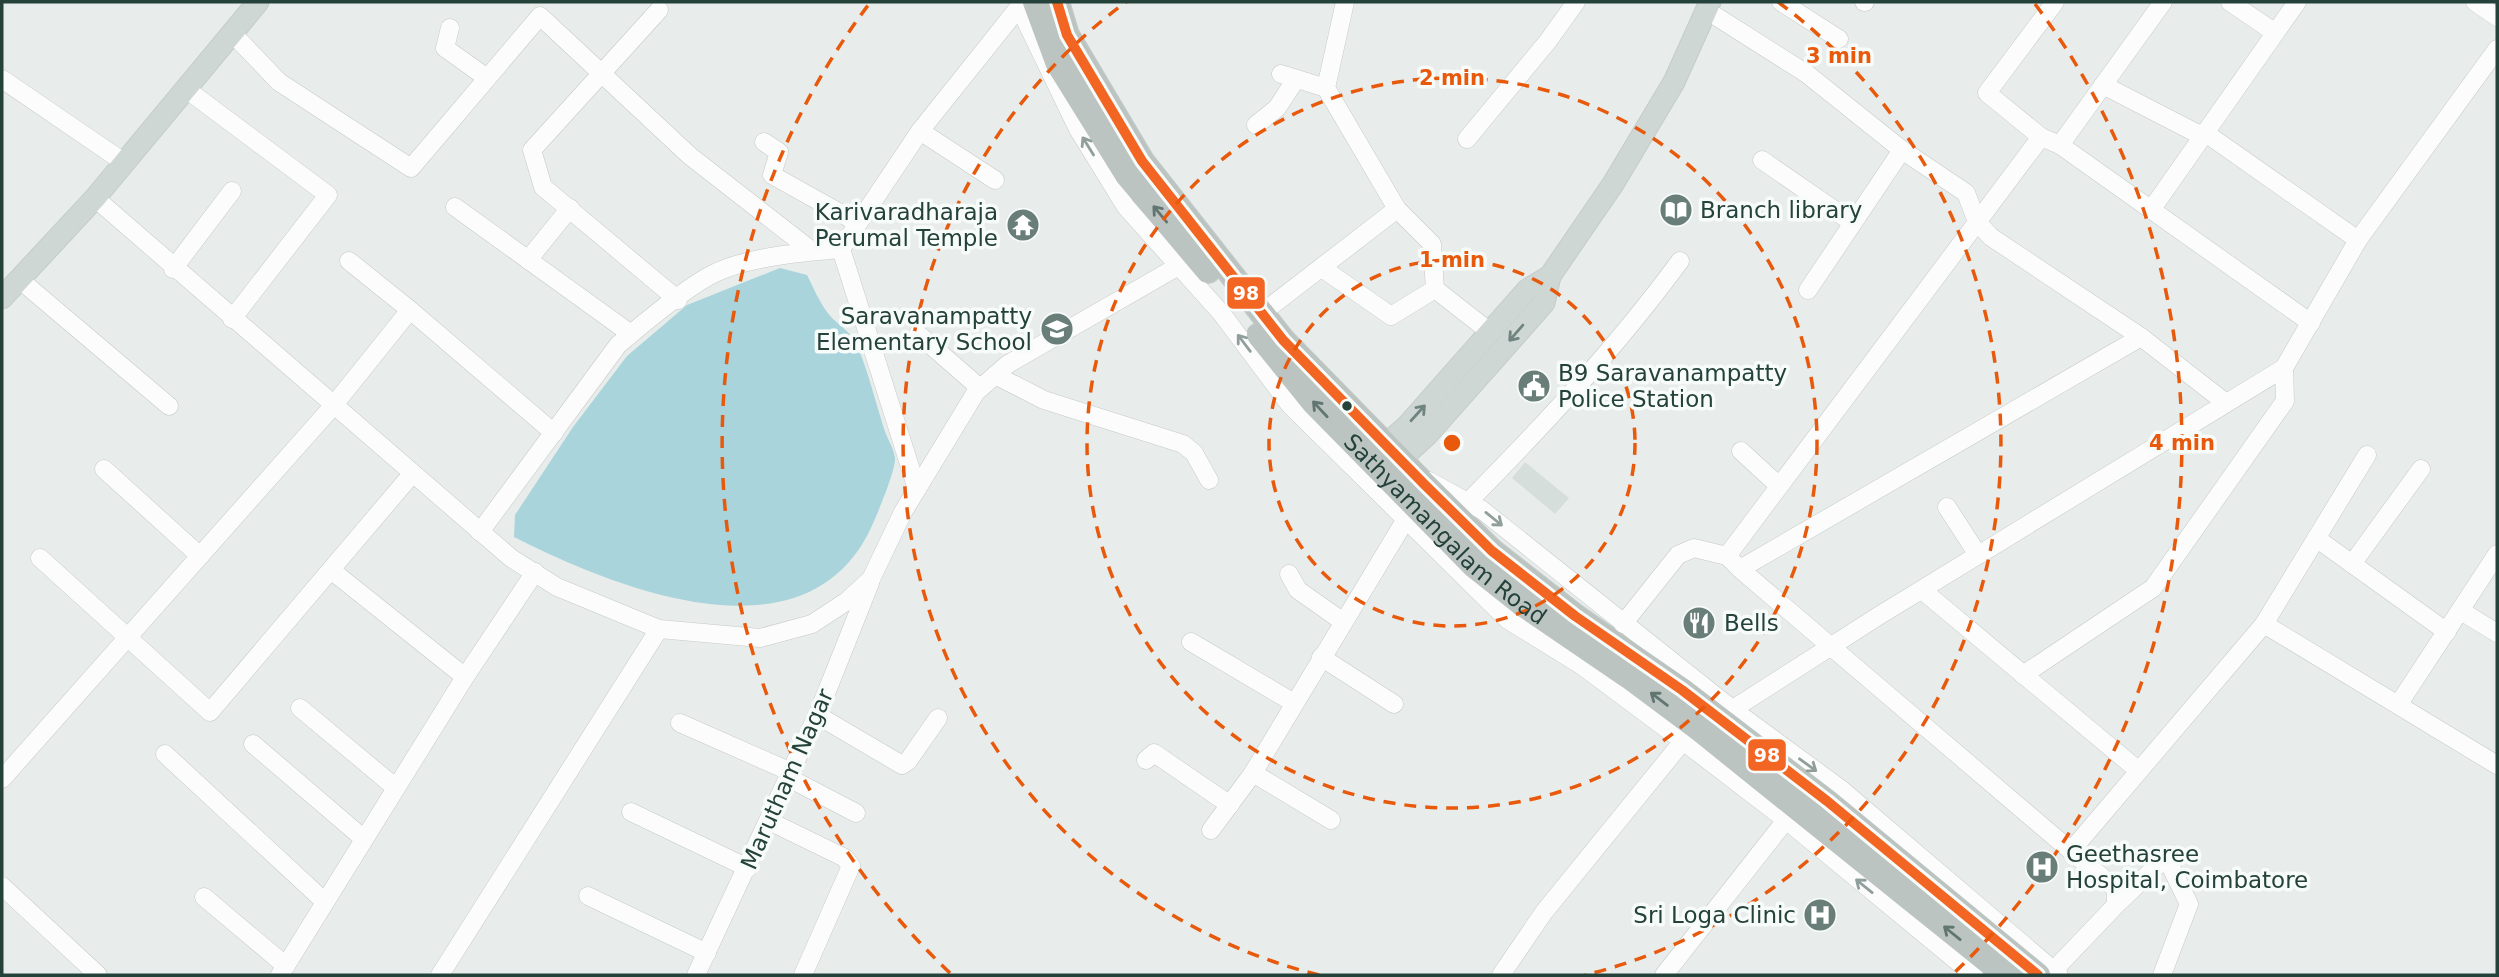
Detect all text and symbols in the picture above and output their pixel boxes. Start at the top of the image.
text: 3 min [1806,44,1872,68]
text: 2 min [1419,66,1485,90]
one-way arrow [1081,137,1096,156]
library icon: Branch library [1657,191,1695,229]
place label: Branch library [1700,197,1862,223]
place label: Karivaradharaja Perumal Temple [815,199,998,251]
one-way arrow [1152,205,1168,223]
temple icon: Karivaradharaja Perumal Temple [1004,206,1042,244]
text: 1 min [1419,248,1485,272]
line badge: 98 [1226,276,1266,310]
text: 98 [1233,282,1259,304]
place label: Saravanampatty Elementary School [816,303,1032,355]
school or university icon: Saravanampatty Elementary School [1038,310,1076,348]
one-way arrow [1509,324,1525,342]
one-way arrow [1237,334,1251,353]
place label: B9 Saravanampatty Police Station [1558,360,1787,412]
public building icon: B9 Saravanampatty Police Station [1515,367,1553,405]
unlabelled marker [1340,399,1354,413]
one-way arrow [1311,401,1328,418]
one-way arrow [1410,405,1426,423]
street label: Sathyamangalam Road [1339,429,1551,630]
centre of rings [1440,431,1464,455]
text: 4 min [2149,431,2215,455]
one-way arrow [1484,512,1503,527]
restaurant icon: Bells [1680,604,1718,642]
place label: Bells [1724,610,1779,636]
street label: Marutham Nagar [736,684,839,873]
one-way arrow [1650,692,1669,706]
line badge: 98 [1747,738,1787,772]
text: 98 [1754,744,1780,766]
one-way arrow [1798,758,1817,772]
place label: Geethasree Hospital, Coimbatore [2066,841,2308,893]
hospital icon: Geethasree Hospital, Coimbatore [2023,848,2061,886]
one-way arrow [1855,878,1873,894]
hospital icon: Sri Loga Clinic [1801,896,1839,934]
place label: Sri Loga Clinic [1633,902,1796,928]
one-way arrow [1943,925,1961,940]

